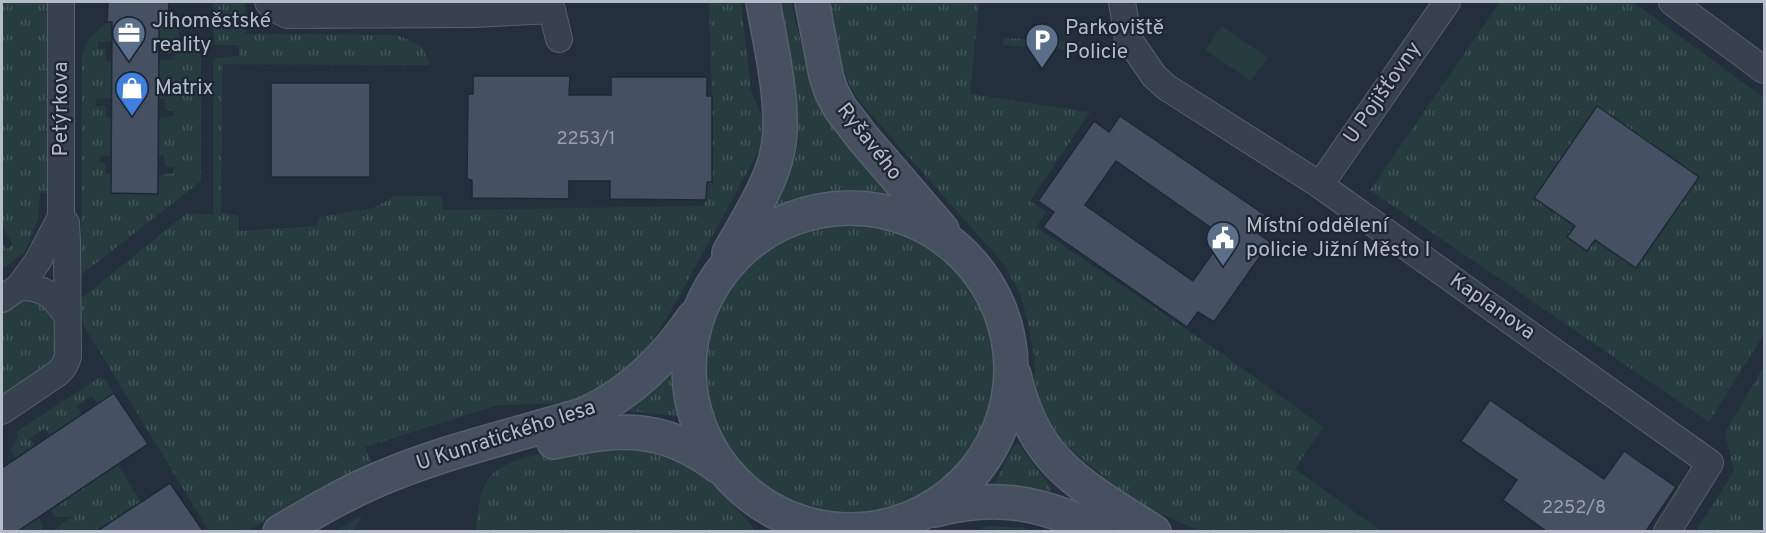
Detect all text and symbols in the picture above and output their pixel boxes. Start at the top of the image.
place label: Jihoměstské reality [152,8,271,59]
office icon: Jihoměstské reality [111,15,147,62]
place label: Parkoviště Policie [1065,15,1164,66]
parking icon: Parkoviště Policie [1024,22,1060,69]
street label: U Pojišťovny [1338,37,1428,149]
street label: Petýrkova [48,61,75,157]
shop icon: Matrix [114,70,150,117]
place label: Matrix [155,75,213,102]
street label: Ryšavého [830,98,908,186]
house number: 2253/1 [556,128,616,151]
place label: Místní oddělení policie Jižní Město I [1246,213,1430,264]
public building icon: Místní oddělení policie Jižní Město I [1205,220,1241,267]
street label: Kaplanova [1444,268,1540,346]
street label: U Kunratického lesa [413,394,599,478]
house number: 2252/8 [1542,497,1606,520]

